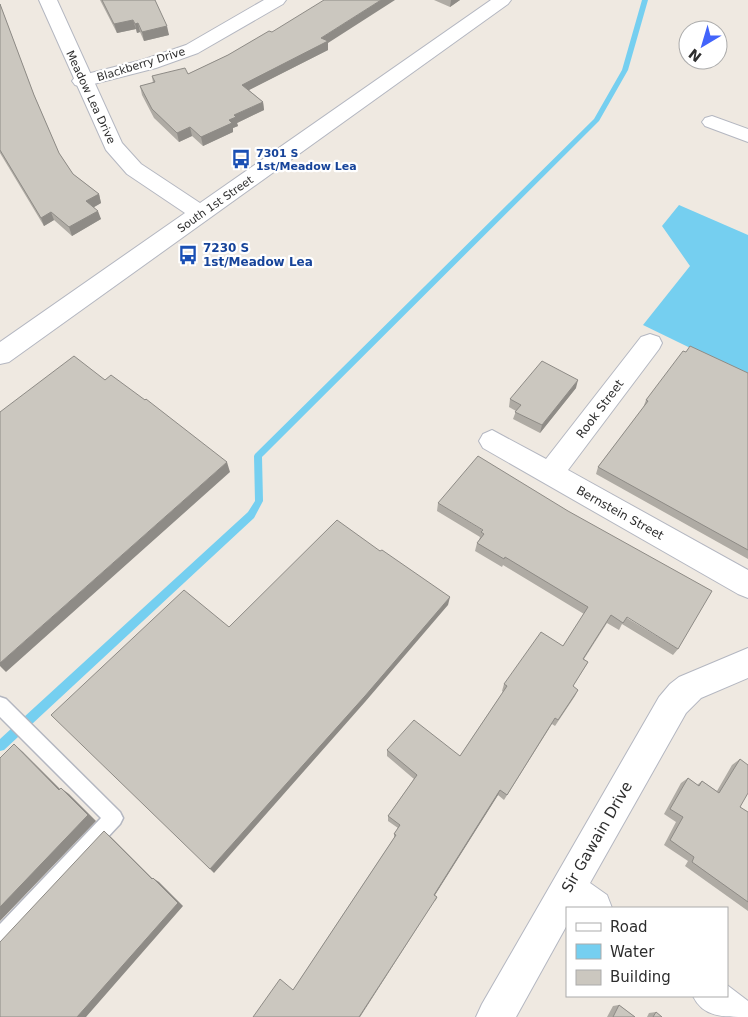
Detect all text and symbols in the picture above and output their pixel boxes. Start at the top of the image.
north arrow [678,20,728,70]
street label: Blackberry Drive [95,45,187,84]
text: N [685,45,705,65]
street label: Meadow Lea Drive [63,48,118,146]
place label: 7301 S 1st/Meadow Lea [256,147,357,173]
bus stop icon: 7301 S 1st/Meadow Lea [230,148,252,170]
street label: South 1st Street [175,173,256,235]
place label: 7230 S 1st/Meadow Lea [203,241,313,269]
bus stop icon: 7230 S 1st/Meadow Lea [177,244,199,266]
street label: Rook Street [573,377,627,441]
street label: Bernstein Street [574,483,666,543]
street label: Sir Gawain Drive [558,778,636,896]
legend [566,907,728,997]
text: Road [610,918,648,936]
text: Water [610,943,655,961]
text: Building [610,968,671,986]

